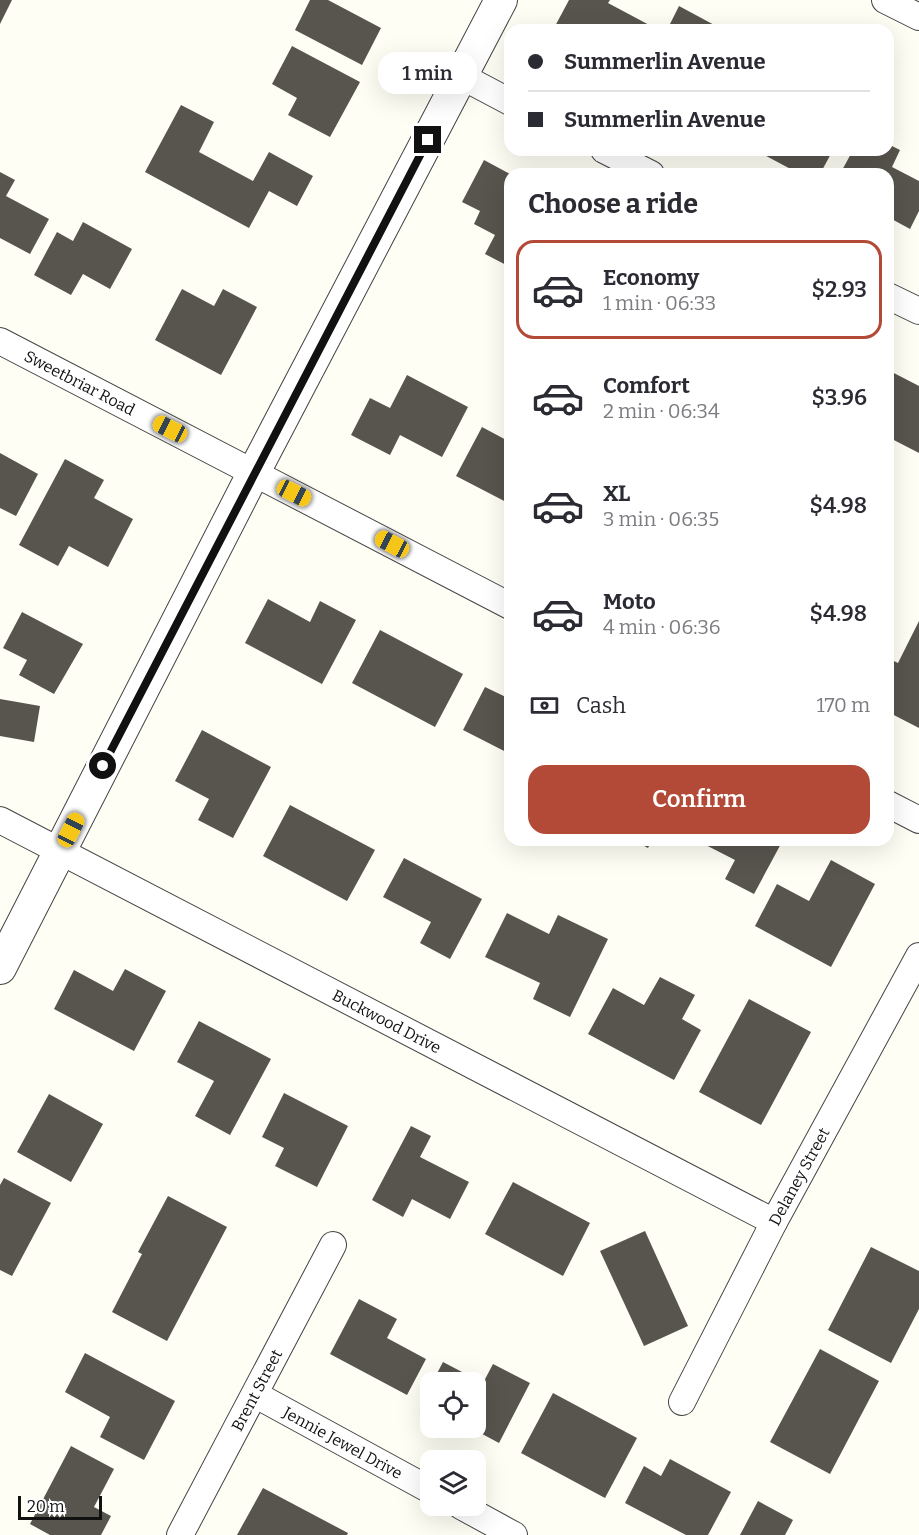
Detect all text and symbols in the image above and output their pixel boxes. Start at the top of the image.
text: Summerlin Avenue [564,48,766,75]
callout: 1 min [378,53,478,95]
text: 1 min [402,61,453,85]
text: Summerlin Avenue [564,106,766,133]
route end [414,126,441,153]
text: Choose a ride [528,188,698,220]
icon: car [531,263,585,317]
text: Economy [603,264,699,291]
text: $2.93 [812,276,867,303]
text: 1 min · 06:33 [603,291,716,315]
street label: Sweetbriar Road [21,346,139,419]
icon: car [531,371,585,425]
text: Comfort [603,372,690,399]
text: $3.96 [811,384,867,411]
text: 2 min · 06:34 [603,399,720,423]
car [150,413,190,445]
car [274,477,314,509]
icon: car [531,479,585,533]
text: XL [603,480,630,507]
text: $4.98 [810,492,867,519]
text: 3 min · 06:35 [603,507,719,531]
car [372,528,412,560]
icon: car [531,587,585,641]
text: Moto [603,588,656,615]
text: $4.98 [810,600,867,627]
text: 4 min · 06:36 [603,615,721,639]
icon: cash [528,689,561,722]
text: Cash [576,692,626,719]
text: 170 m [817,693,870,717]
route start [89,752,116,779]
button: Confirm [528,765,870,834]
car [55,810,87,850]
street label: Buckwood Drive [329,985,444,1057]
street label: Delaney Street [764,1124,833,1229]
street label: Brent Street [227,1346,286,1434]
map controls [420,1372,486,1516]
button: locate [420,1372,486,1438]
street label: Jennie Jewel Drive [279,1402,406,1483]
button: layers [420,1450,486,1516]
scale bar [18,1493,102,1520]
text: 20 m [27,1497,64,1516]

